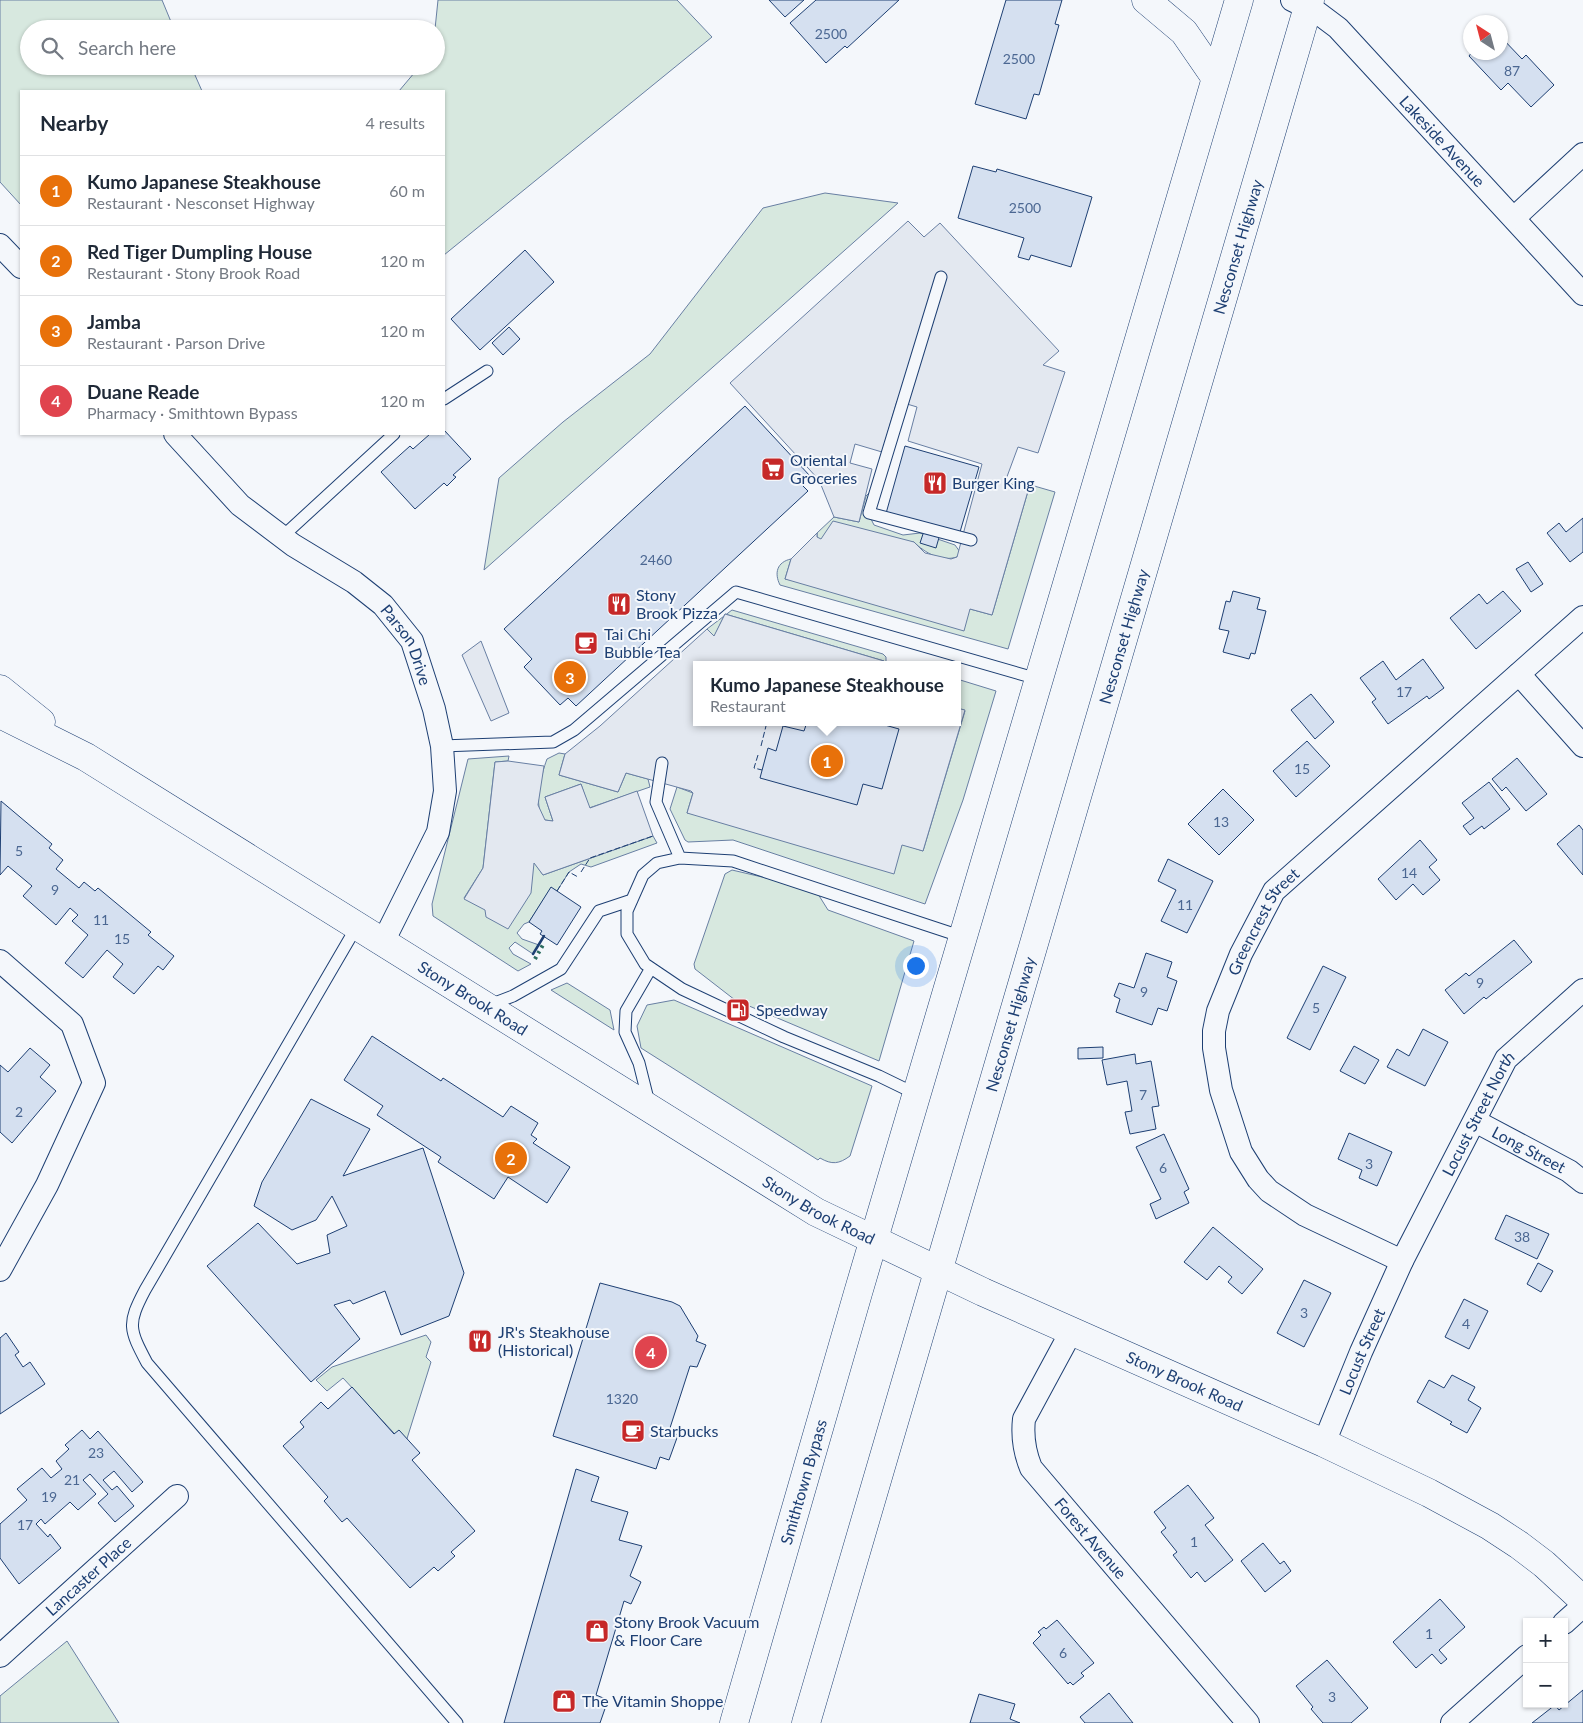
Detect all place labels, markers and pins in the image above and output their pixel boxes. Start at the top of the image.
place label: Oriental Groceries [790,450,857,487]
supermarket icon: Oriental Groceries [760,456,786,482]
restaurant icon: Burger King [922,470,948,496]
place label: Burger King [952,473,1035,492]
place label: Stony Brook Pizza [636,585,718,622]
restaurant icon: Stony Brook Pizza [606,591,632,617]
place label: Tai Chi Bubble Tea [604,624,681,661]
cafe icon: Tai Chi Bubble Tea [573,630,599,656]
pin: 3 [554,658,586,696]
pin: 1 [811,742,843,780]
fuel station icon: Speedway [725,997,751,1023]
place label: Speedway [756,1000,829,1019]
pin: 2 [495,1139,527,1177]
place label: JR's Steakhouse (Historical) [498,1322,610,1359]
restaurant icon: JR's Steakhouse (Historical) [467,1328,493,1354]
pin: 4 [635,1333,667,1371]
cafe icon: Starbucks [620,1418,646,1444]
place label: Starbucks [650,1421,718,1440]
place label: Stony Brook Vacuum & Floor Care [614,1612,759,1649]
shop icon: Stony Brook Vacuum & Floor Care [584,1618,610,1644]
shop icon: The Vitamin Shoppe [551,1688,577,1714]
place label: The Vitamin Shoppe [582,1691,724,1710]

